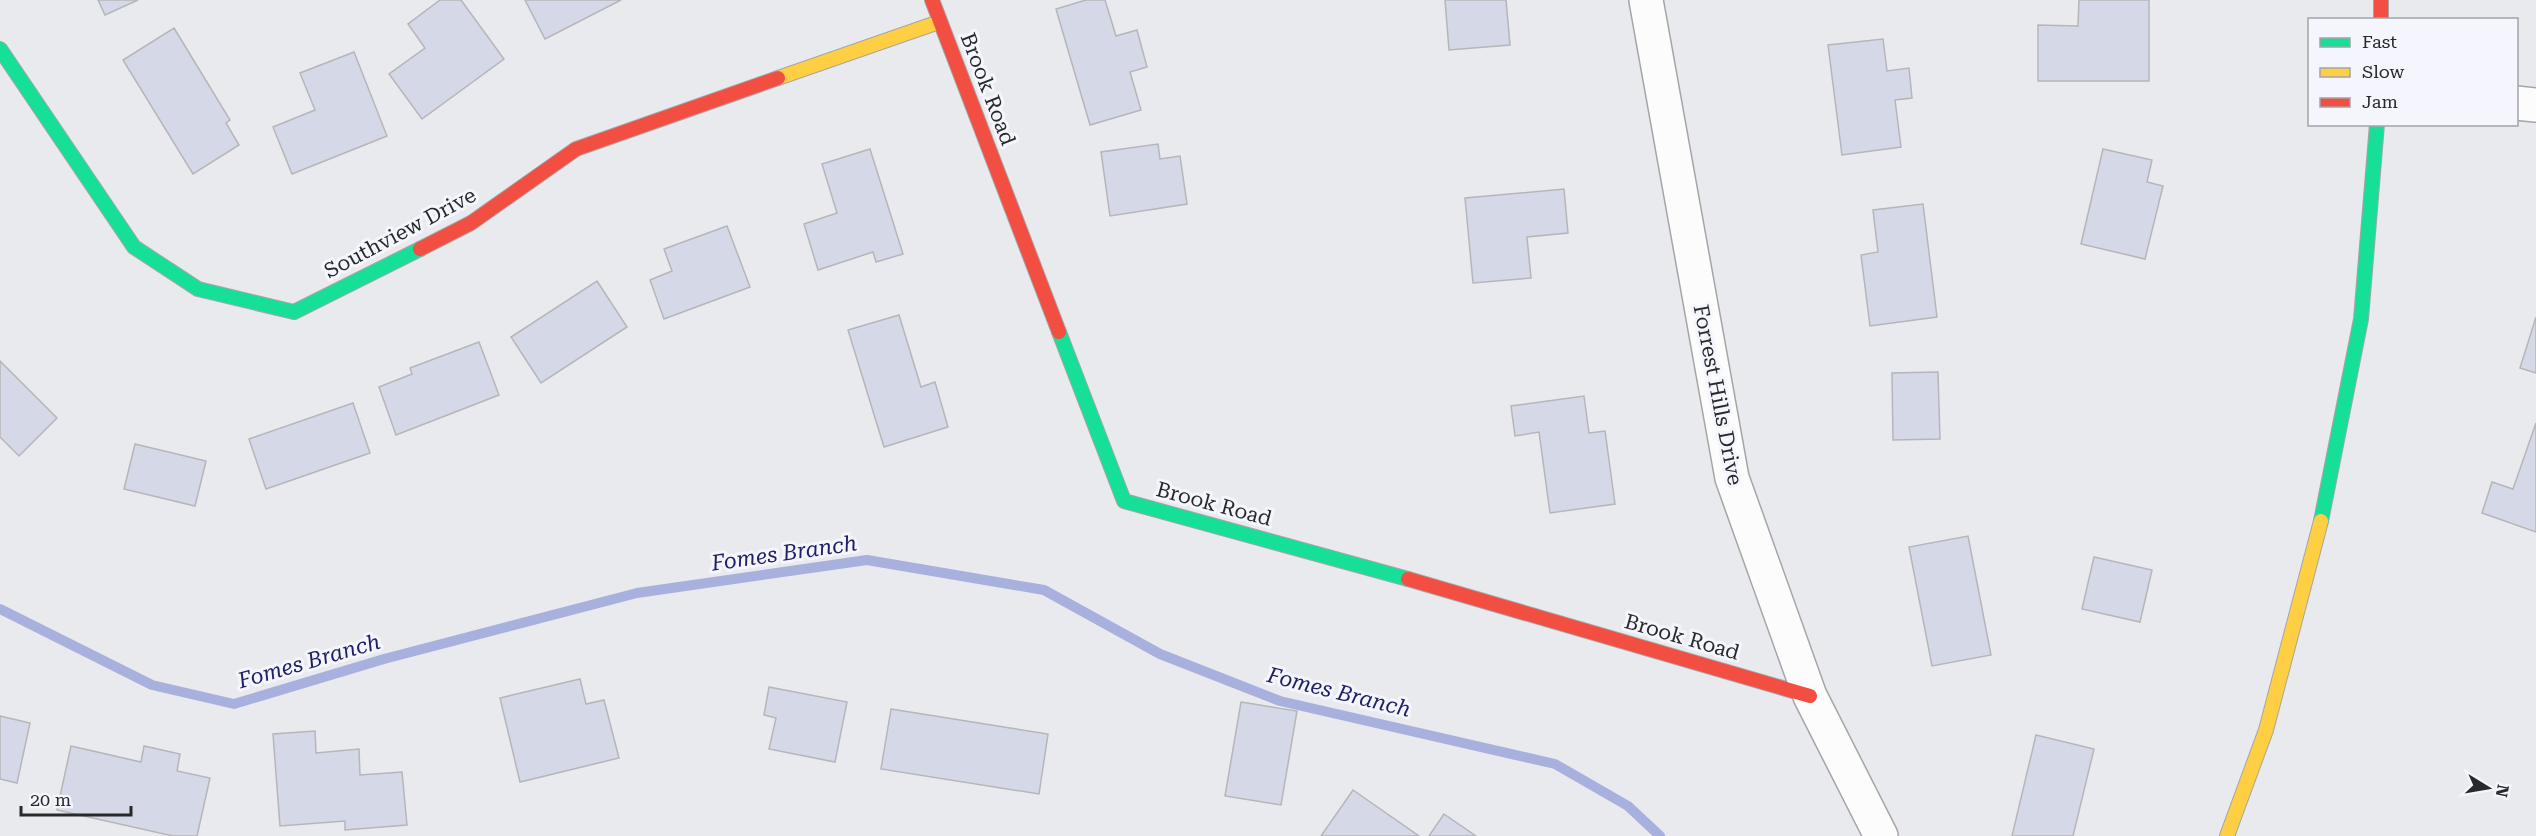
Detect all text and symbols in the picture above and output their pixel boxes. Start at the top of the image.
legend [2308,18,2518,126]
street label: Brook Road [956,29,1021,149]
text: Fast [2362,31,2397,52]
text: Slow [2362,61,2404,82]
text: Jam [2362,91,2398,112]
street label: Southview Drive [320,183,480,283]
street label: Forrest Hills Drive [1689,303,1747,487]
street label: Brook Road [1154,477,1275,531]
water label: Fomes Branch [709,530,858,576]
street label: Brook Road [1622,609,1743,665]
water label: Fomes Branch [234,629,383,694]
water label: Fomes Branch [1264,662,1413,722]
north arrow [2458,758,2518,818]
scale bar [21,779,130,817]
text: N [2492,783,2513,799]
text: 20 m [30,789,71,810]

